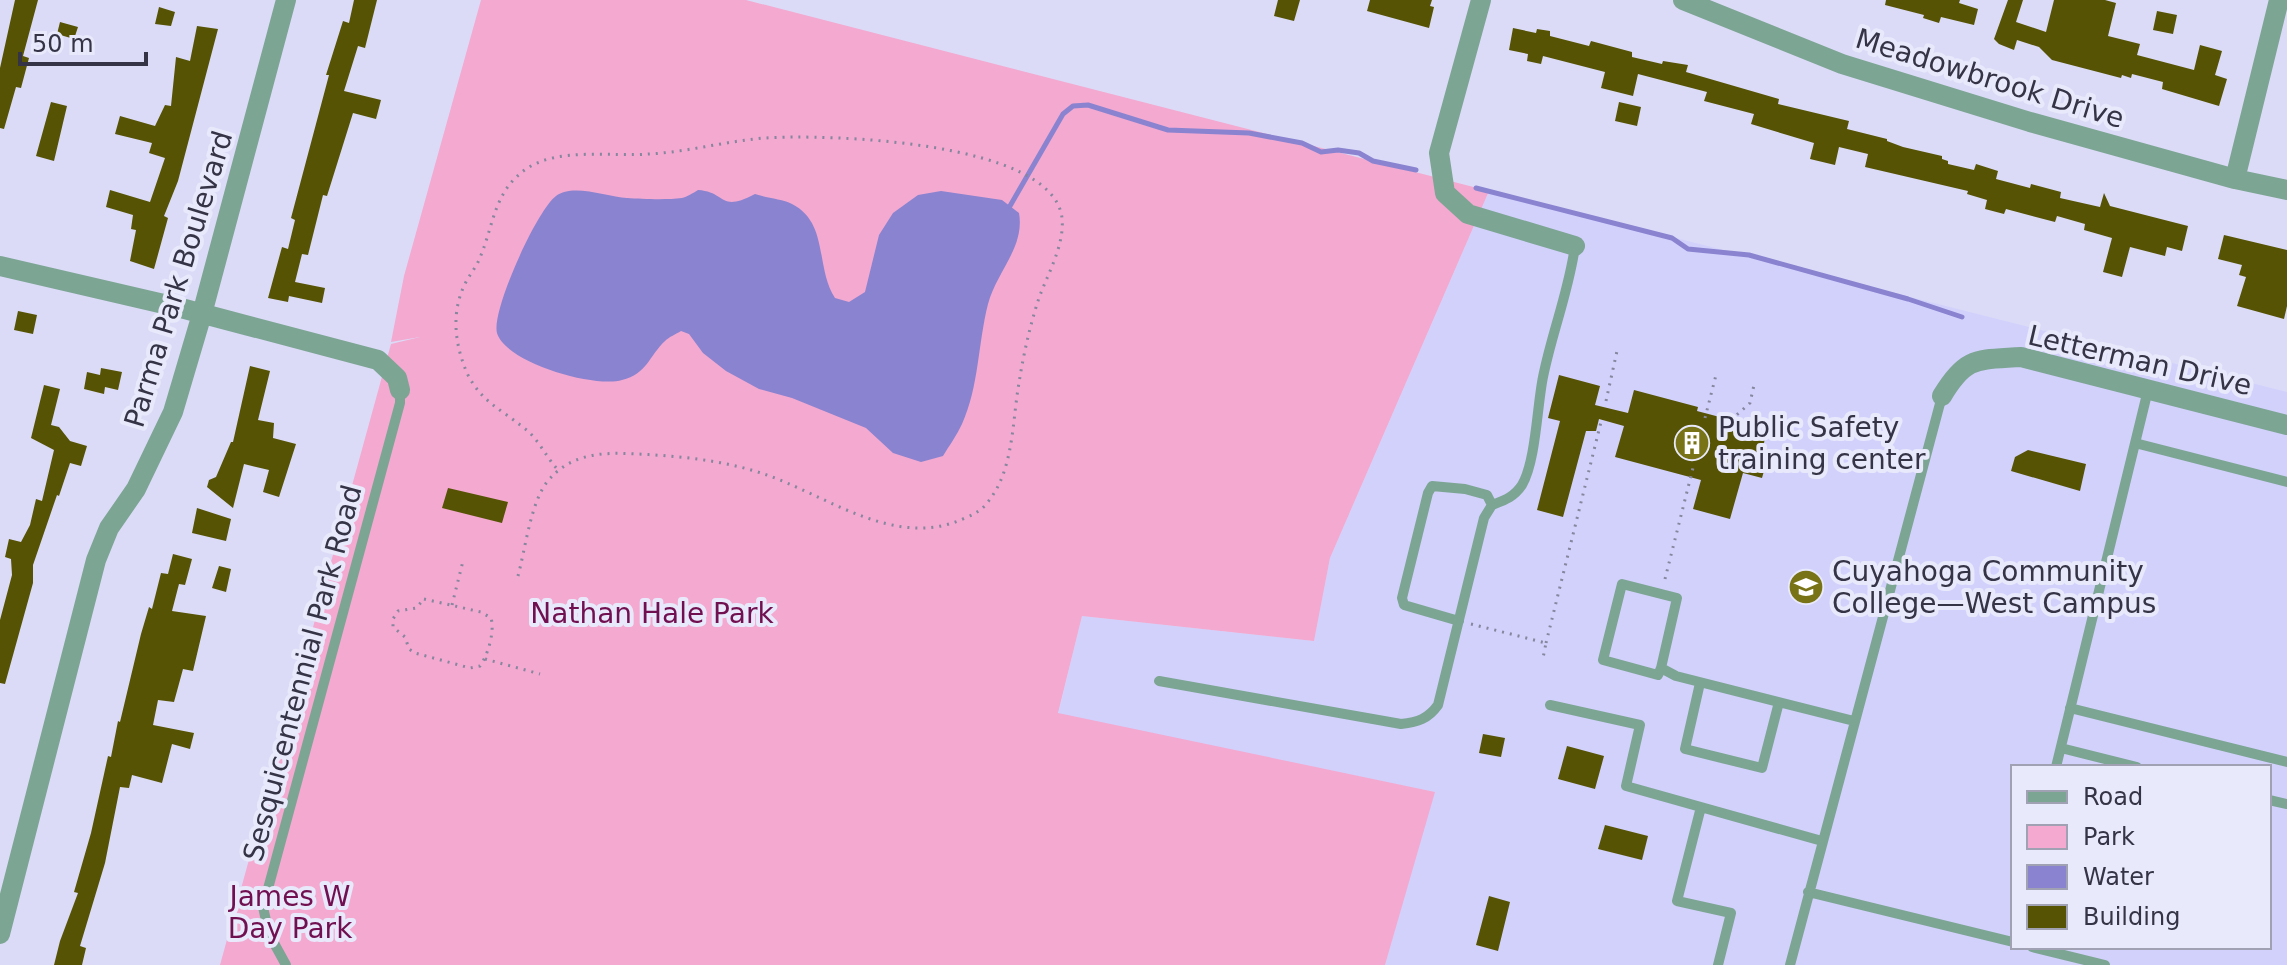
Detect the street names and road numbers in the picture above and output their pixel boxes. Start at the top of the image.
street label: Meadowbrook Drive [1852,22,2128,135]
street label: Parma Park Boulevard [118,127,239,431]
street label: Letterman Drive [2025,319,2255,402]
street label: Sesquicentennial Park Road [236,481,369,865]

